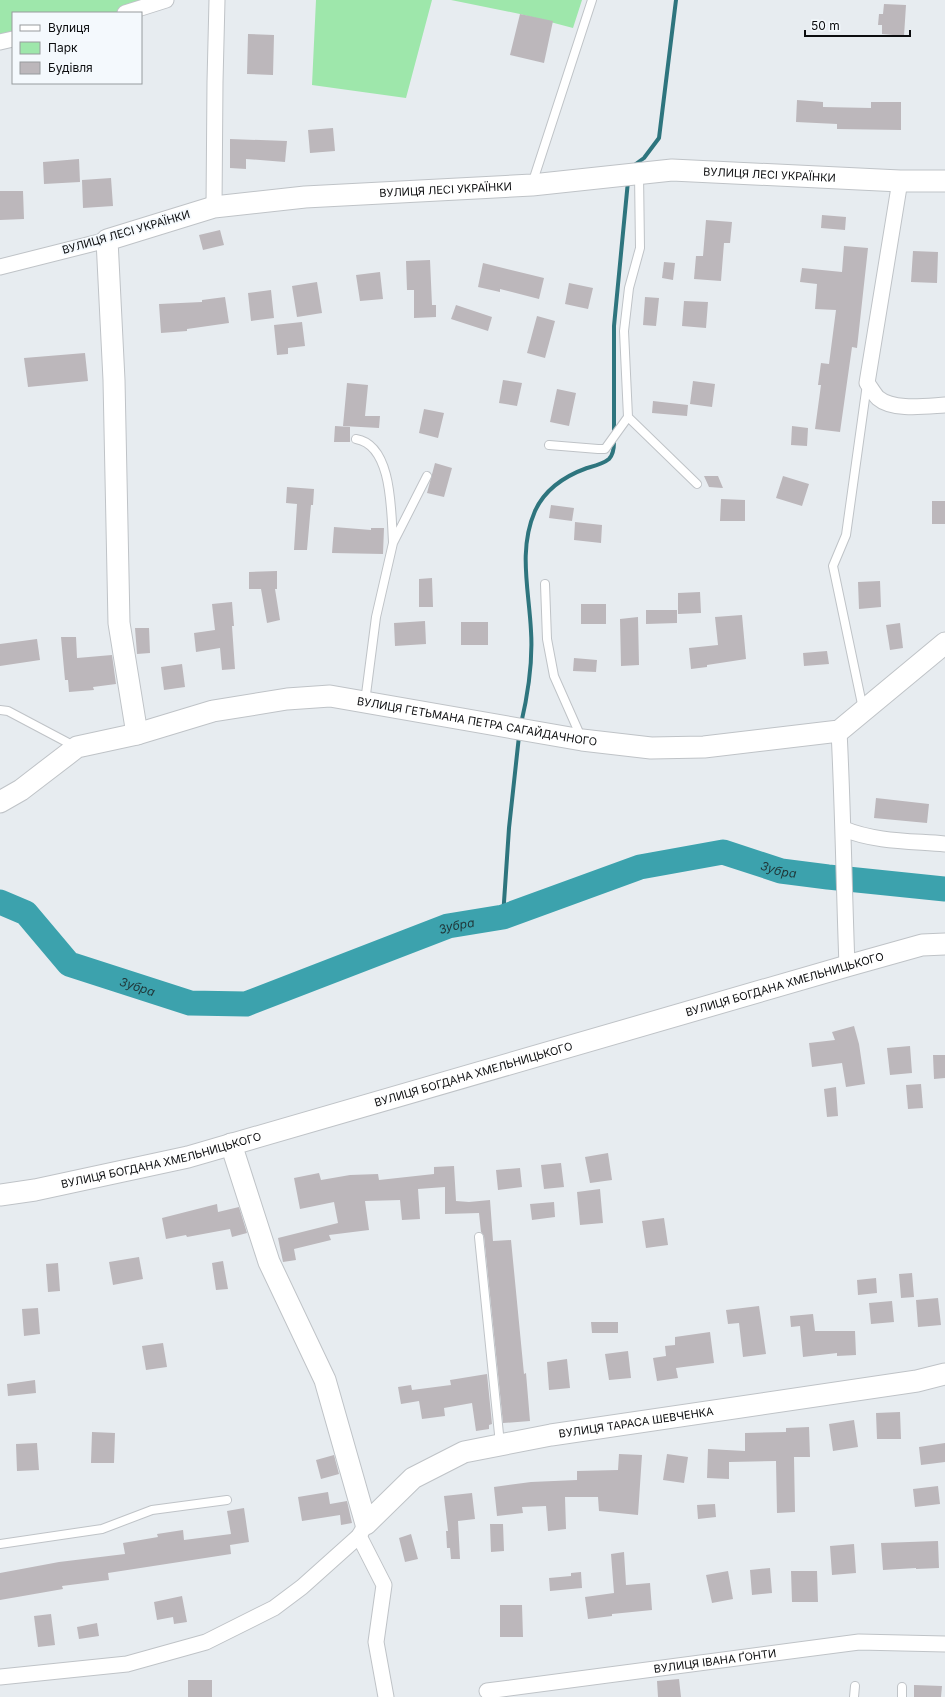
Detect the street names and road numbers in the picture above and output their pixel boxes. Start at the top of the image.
street label: ВУЛИЦЯ ЛЕСІ УКРАЇНКИ [703,165,836,185]
street label: ВУЛИЦЯ ЛЕСІ УКРАЇНКИ [379,179,512,200]
street label: ВУЛИЦЯ ЛЕСІ УКРАЇНКИ [60,207,192,257]
street label: ВУЛИЦЯ ГЕТЬМАНА ПЕТРА САГАЙДАЧНОГО [356,694,598,749]
street label: ВУЛИЦЯ БОГДАНА ХМЕЛЬНИЦЬКОГО [684,949,885,1019]
street label: ВУЛИЦЯ БОГДАНА ХМЕЛЬНИЦЬКОГО [373,1039,574,1110]
street label: ВУЛИЦЯ БОГДАНА ХМЕЛЬНИЦЬКОГО [60,1129,263,1191]
street label: ВУЛИЦЯ ТАРАСА ШЕВЧЕНКА [558,1404,715,1441]
street label: ВУЛИЦЯ ІВАНА ҐОНТИ [653,1646,777,1676]

